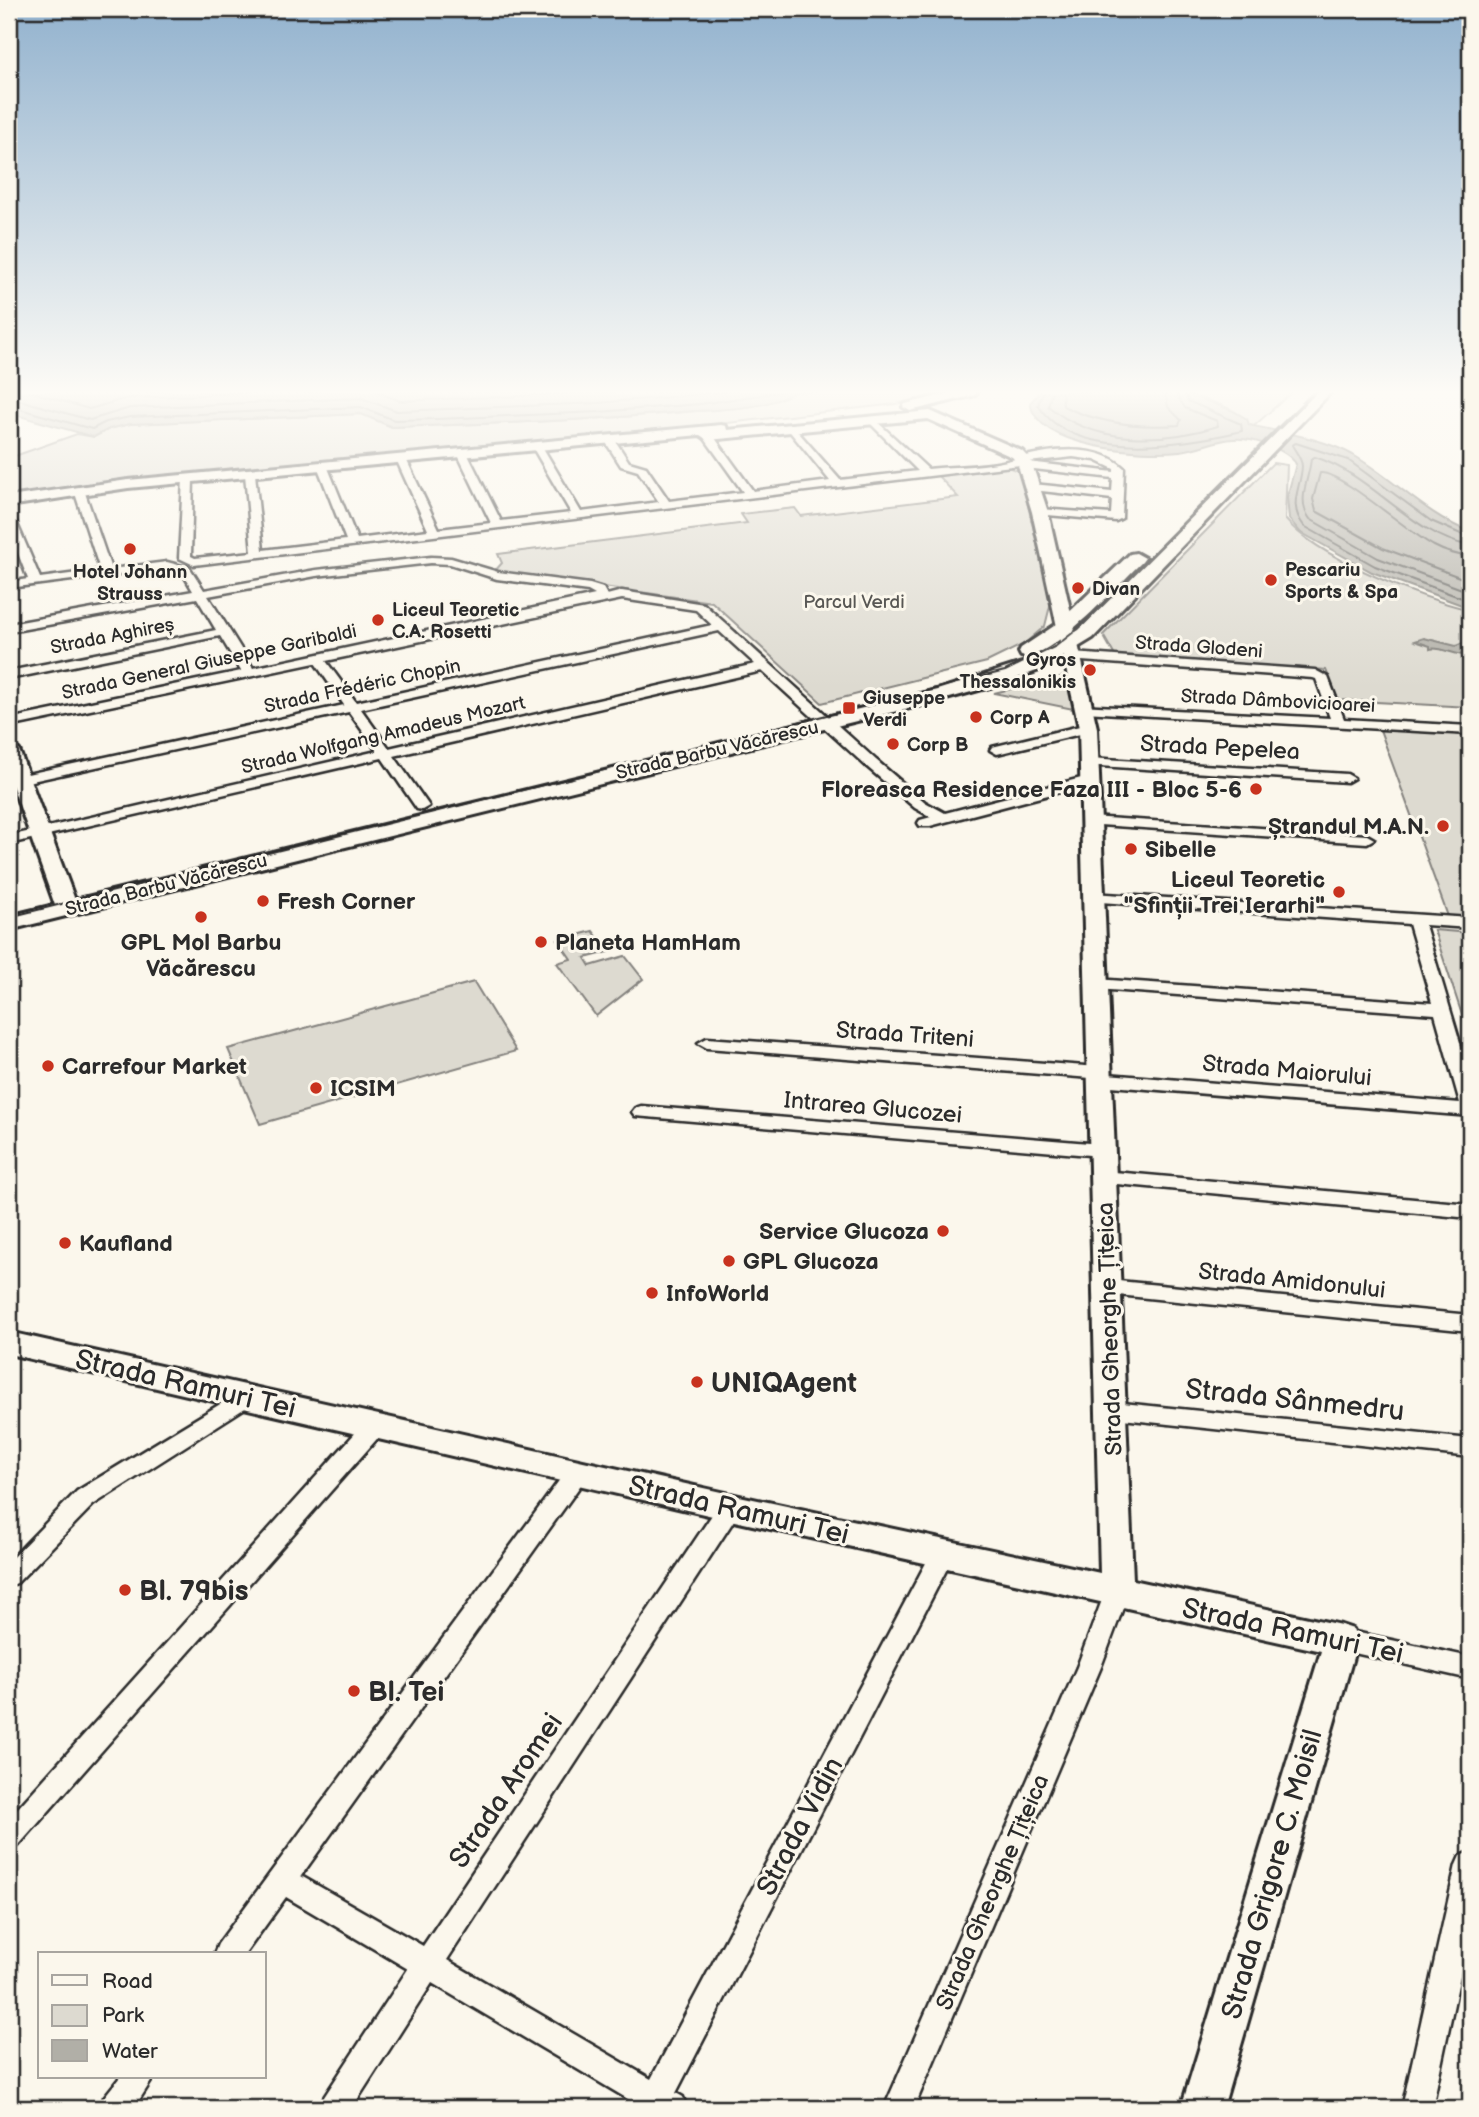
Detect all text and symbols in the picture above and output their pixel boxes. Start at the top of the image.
marker: Hotel Johann Strauss [122,541,138,557]
place label: Pescariu Sports & Spa [1285,559,1398,604]
place label: Hotel Johann Strauss [73,561,187,606]
marker: Pescariu Sports & Spa [1263,572,1279,588]
place label: Divan [1092,578,1140,601]
marker: Divan [1070,580,1086,596]
park label: Parcul Verdi [803,591,905,614]
place label: Liceul Teoretic C.A. Rosetti [392,599,519,644]
marker: Liceul Teoretic C.A. Rosetti [370,612,386,628]
street label: Strada Aghireș [48,613,176,660]
street label: Strada General Giuseppe Garibaldi [60,620,359,705]
street label: Strada Glodeni [1134,632,1263,663]
place label: Gyros Thessalonikis [959,649,1076,694]
street label: Strada Frédéric Chopin [262,654,463,719]
marker: Gyros Thessalonikis [1082,662,1098,678]
street label: Strada Dâmbovicioarei [1180,685,1376,718]
place label: Giuseppe Verdi [863,687,945,732]
street label: Strada Wolfgang Amadeus Mozart [239,692,528,779]
marker: Giuseppe Verdi [841,700,857,716]
place label: Corp A [990,707,1050,730]
marker: Corp A [968,709,984,725]
street label: Strada Barbu Văcărescu [614,716,821,785]
street label: Strada Pepelea [1139,730,1301,766]
place label: Corp B [907,734,968,757]
marker: Corp B [885,736,901,752]
place label: Floreasca Residence Faza III - Bloc 5-6 [821,776,1242,804]
marker: Floreasca Residence Faza III - Bloc 5-6 [1248,781,1264,797]
place label: Ștrandul M.A.N. [1268,813,1429,841]
marker: Ștrandul M.A.N. [1435,818,1451,834]
place label: Sibelle [1145,836,1216,864]
marker: Sibelle [1123,841,1139,857]
street label: Strada Barbu Văcărescu [63,849,270,922]
place label: Liceul Teoretic "Sfinții Trei Ierarhi" [1124,866,1325,920]
marker: Liceul Teoretic "Sfinții Trei Ierarhi" [1331,884,1347,900]
place label: Fresh Corner [277,888,416,916]
marker: Fresh Corner [255,893,271,909]
marker: GPL Mol Barbu Văcărescu [193,909,209,925]
place label: GPL Mol Barbu Văcărescu [121,929,281,983]
place label: Planeta HamHam [555,929,741,957]
marker: Planeta HamHam [533,934,549,950]
street label: Strada Triteni [835,1016,975,1054]
street label: Strada Maiorului [1201,1050,1373,1092]
place label: Carrefour Market [62,1053,247,1081]
marker: Carrefour Market [40,1058,56,1074]
place label: ICSIM [330,1075,396,1103]
marker: ICSIM [308,1080,324,1096]
street label: Intrarea Glucozei [783,1086,963,1130]
street label: Strada Gheorghe Țițeica [1092,1202,1128,1456]
place label: Service Glucoza [759,1218,929,1246]
marker: Service Glucoza [935,1223,951,1239]
place label: Kaufland [79,1230,173,1258]
marker: Kaufland [57,1235,73,1251]
place label: GPL Glucoza [743,1248,879,1276]
marker: GPL Glucoza [721,1253,737,1269]
street label: Strada Amidonului [1197,1257,1387,1305]
place label: InfoWorld [666,1280,769,1308]
marker: InfoWorld [644,1285,660,1301]
street label: Strada Ramuri Tei [72,1343,299,1426]
place label: UNIQAgent [711,1367,857,1400]
street label: Strada Sânmedru [1184,1373,1406,1428]
marker: UNIQAgent [689,1374,705,1390]
street label: Strada Ramuri Tei [625,1469,852,1552]
place label: Bl. 79bis [139,1575,248,1608]
marker: Bl. 79bis [117,1582,133,1598]
street label: Strada Ramuri Tei [1179,1592,1406,1671]
place label: Bl. Tei [368,1676,444,1709]
marker: Bl. Tei [346,1683,362,1699]
street label: Strada Aromei [442,1707,570,1874]
street label: Strada Grigore C. Moisil [1215,1726,1330,2023]
street label: Strada Vidin [750,1752,851,1901]
street label: Strada Gheorghe Țițeica [930,1770,1055,2015]
legend [38,1952,266,2078]
text: Road [102,1969,153,1994]
text: Park [102,2003,145,2028]
text: Water [102,2039,158,2064]

